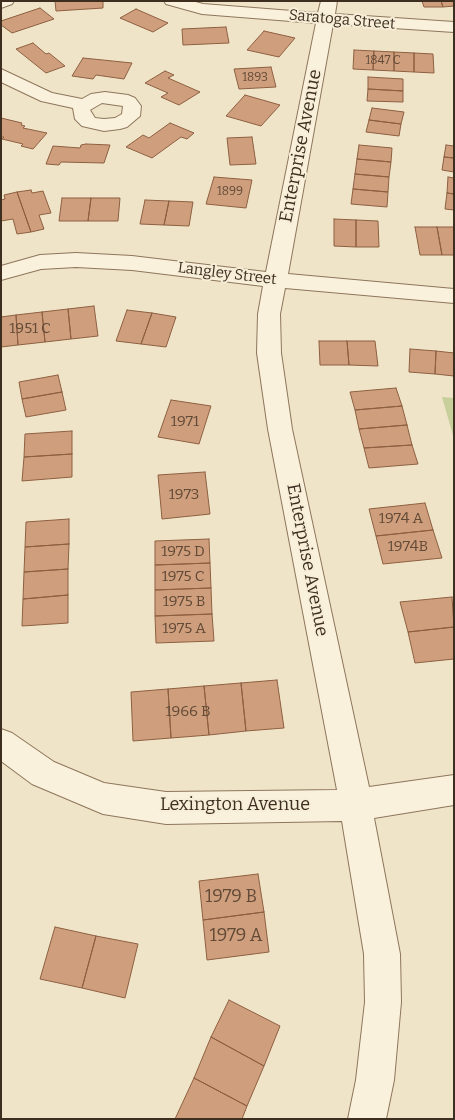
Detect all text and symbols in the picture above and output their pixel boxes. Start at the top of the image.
street label: Saratoga Street [288,6,396,34]
house number: 1847 C [365,54,401,68]
street label: Enterprise Avenue [276,68,326,224]
house number: 1893 [242,71,268,85]
house number: 1899 [217,185,243,199]
street label: Langley Street [177,259,277,289]
house number: 1951 C [9,320,51,338]
house number: 1971 [171,413,199,431]
street label: Enterprise Avenue [282,482,332,638]
house number: 1973 [169,486,199,504]
house number: 1974 A [379,510,423,528]
house number: 1974B [388,538,428,556]
house number: 1975 D [161,543,205,561]
house number: 1975 C [162,568,204,586]
house number: 1975 B [163,593,205,611]
house number: 1975 A [162,620,206,638]
house number: 1966 B [165,703,211,721]
street label: Lexington Avenue [160,794,310,816]
house number: 1979 B [205,886,257,908]
house number: 1979 A [209,925,263,947]

